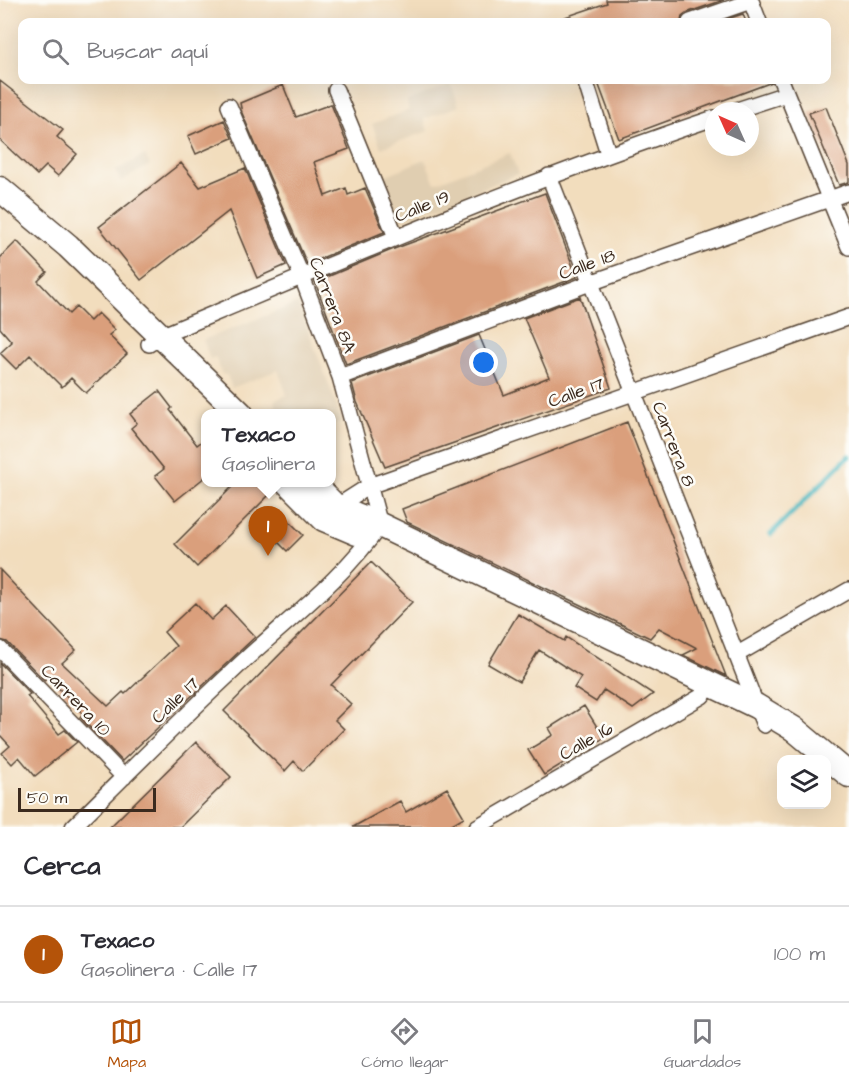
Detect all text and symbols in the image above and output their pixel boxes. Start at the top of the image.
search box [18,18,831,84]
icon: search [39,35,72,68]
text: Buscar aquí [87,36,208,67]
north arrow [705,102,759,156]
street label: Calle 19 [391,184,453,229]
street label: Calle 18 [555,243,619,286]
street label: Carrera 8A [303,254,362,357]
your location [469,348,498,377]
street label: Calle 17 [545,371,608,414]
street label: Carrera 8 [646,398,701,491]
popup [201,409,336,487]
text: Texaco [222,419,295,450]
text: Gasolinera [222,450,315,478]
pin: 1 [248,506,288,556]
street label: Carrera 10 [35,659,116,742]
street label: Calle 17 [146,671,205,729]
street label: Calle 16 [555,716,618,767]
map controls [777,755,831,809]
button: layers [777,755,831,809]
scale bar [18,785,156,812]
text: 50 m [27,787,67,809]
text: Cerca [24,848,101,884]
text: Texaco [81,925,154,956]
text: 1 [42,940,45,968]
text: 100 m [774,940,825,968]
text: Gasolinera · Calle 17 [81,956,258,984]
tab: Mapa [108,1015,146,1073]
tab: Cómo llegar [361,1015,448,1073]
tab: Guardados [664,1015,741,1073]

